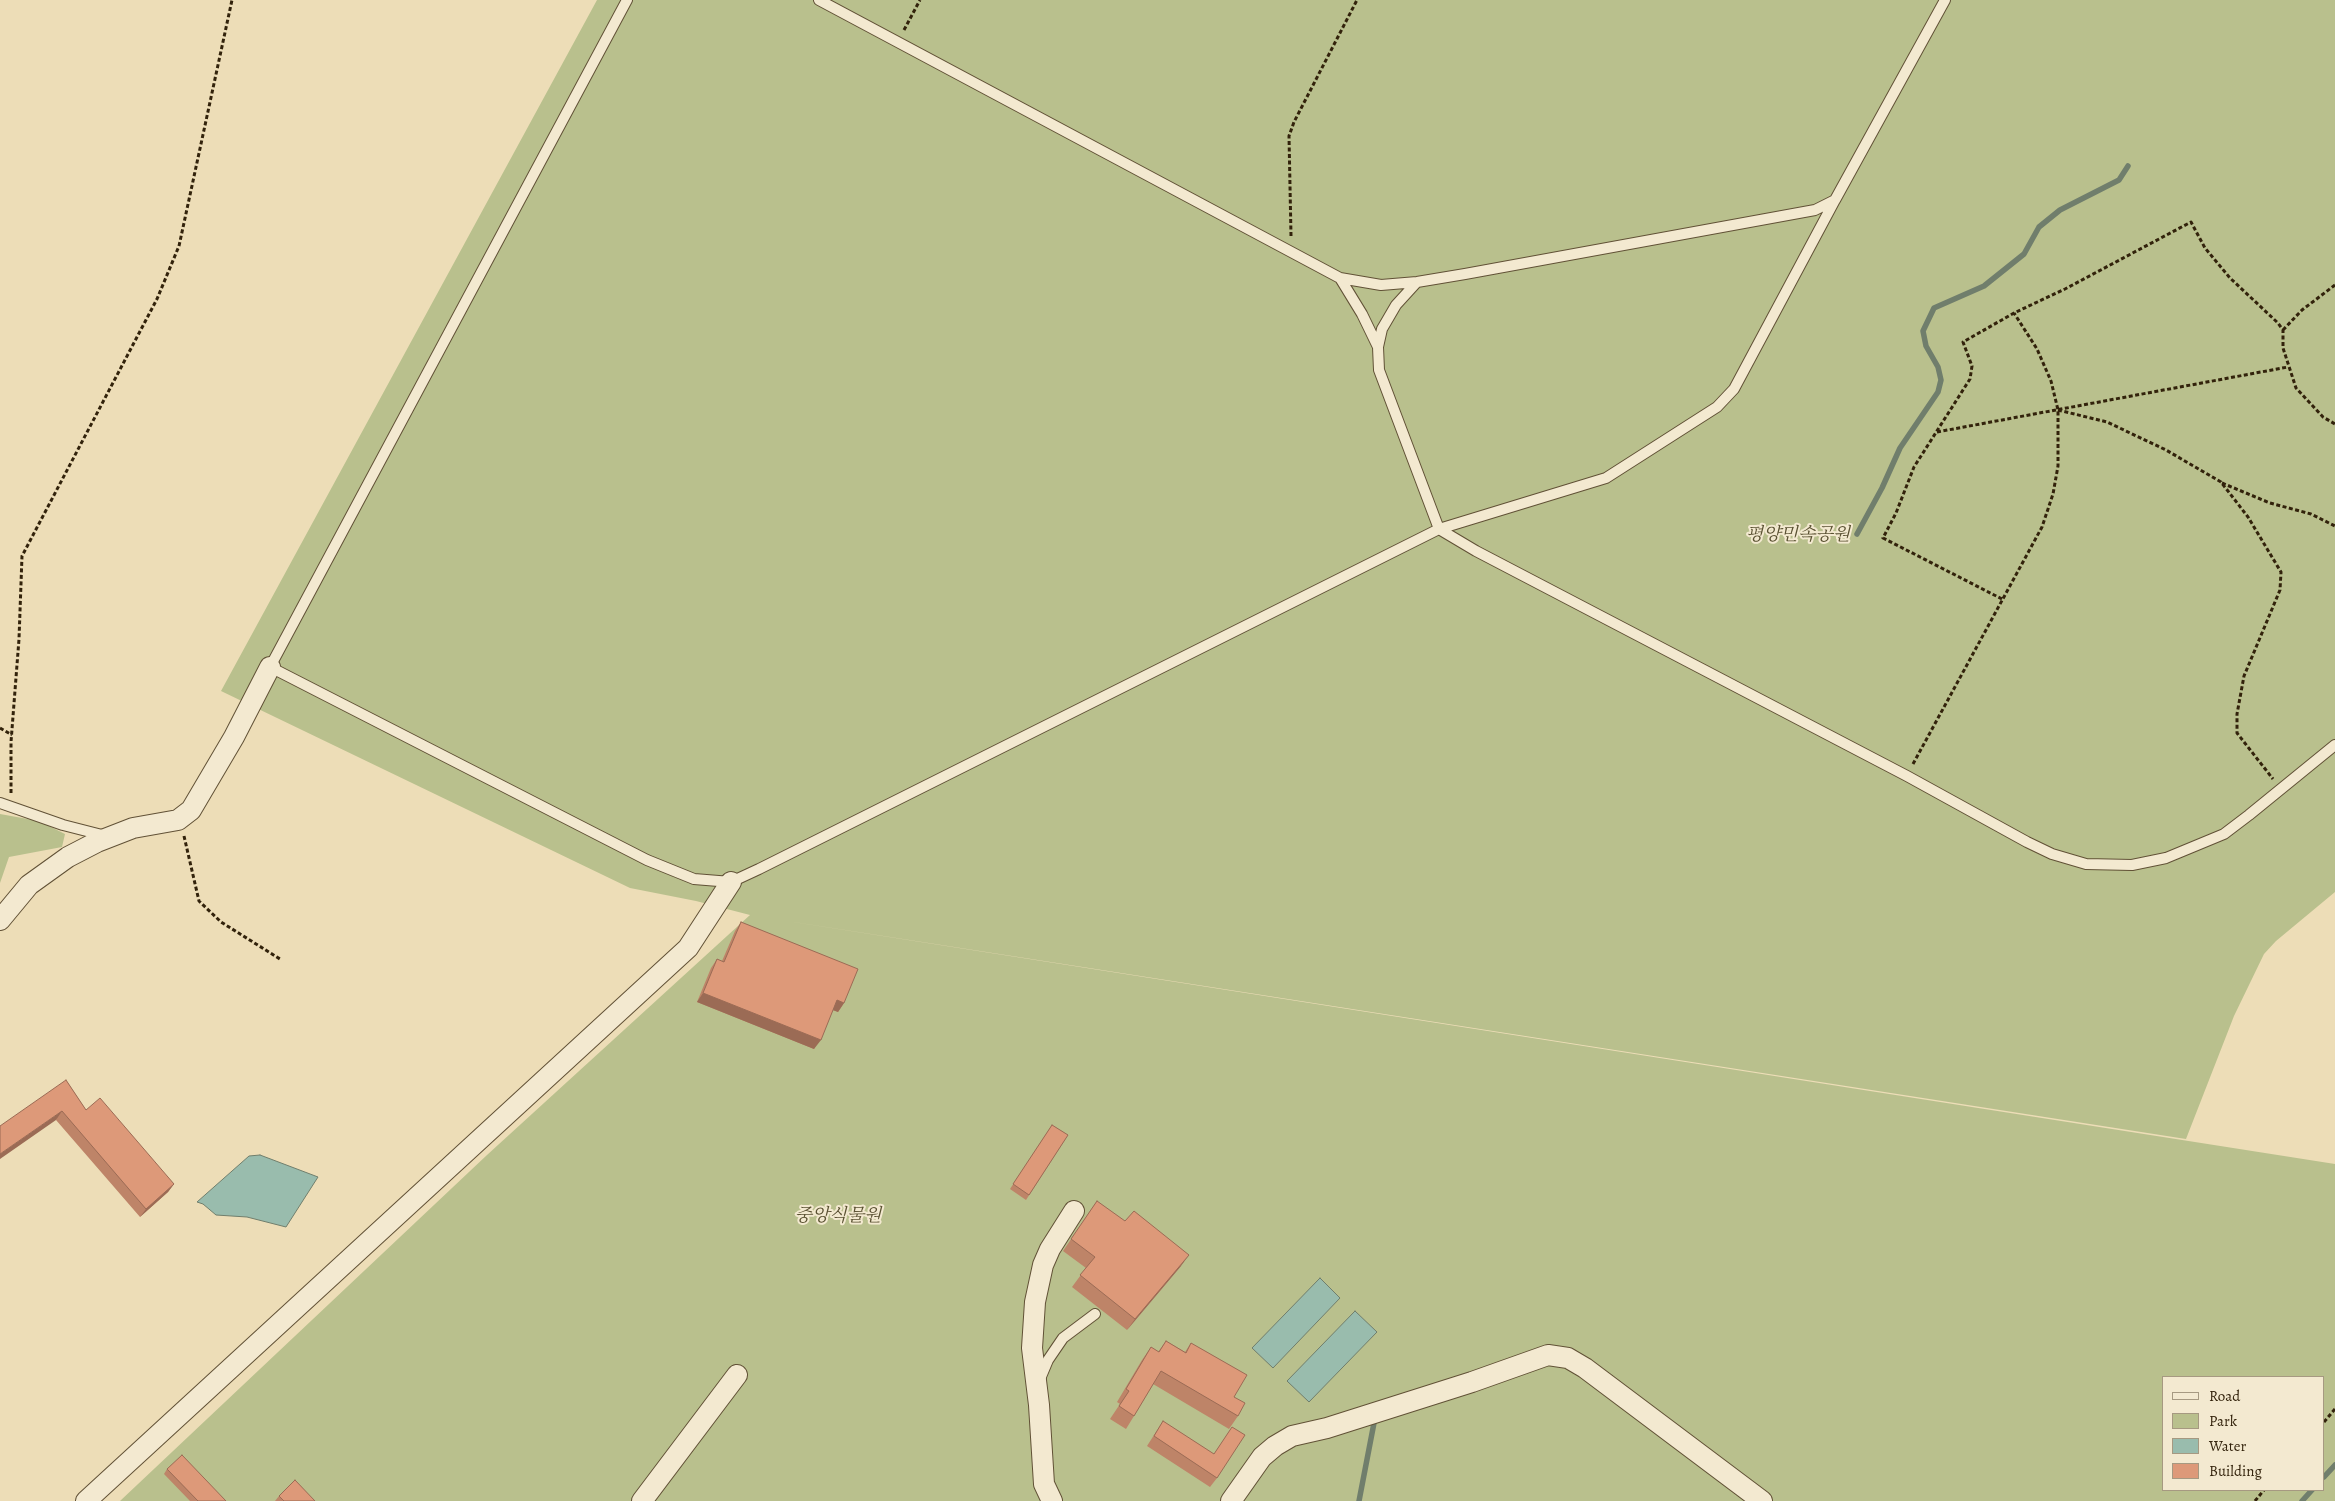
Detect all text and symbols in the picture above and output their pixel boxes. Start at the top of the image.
park label: 평양민속공원 [1746,525,1850,547]
park label: 중앙식물원 [795,1206,881,1228]
legend [2162,1376,2325,1491]
text: Road [2209,1386,2240,1406]
text: Park [2209,1411,2237,1431]
text: Water [2209,1436,2246,1456]
text: Building [2209,1461,2262,1481]

